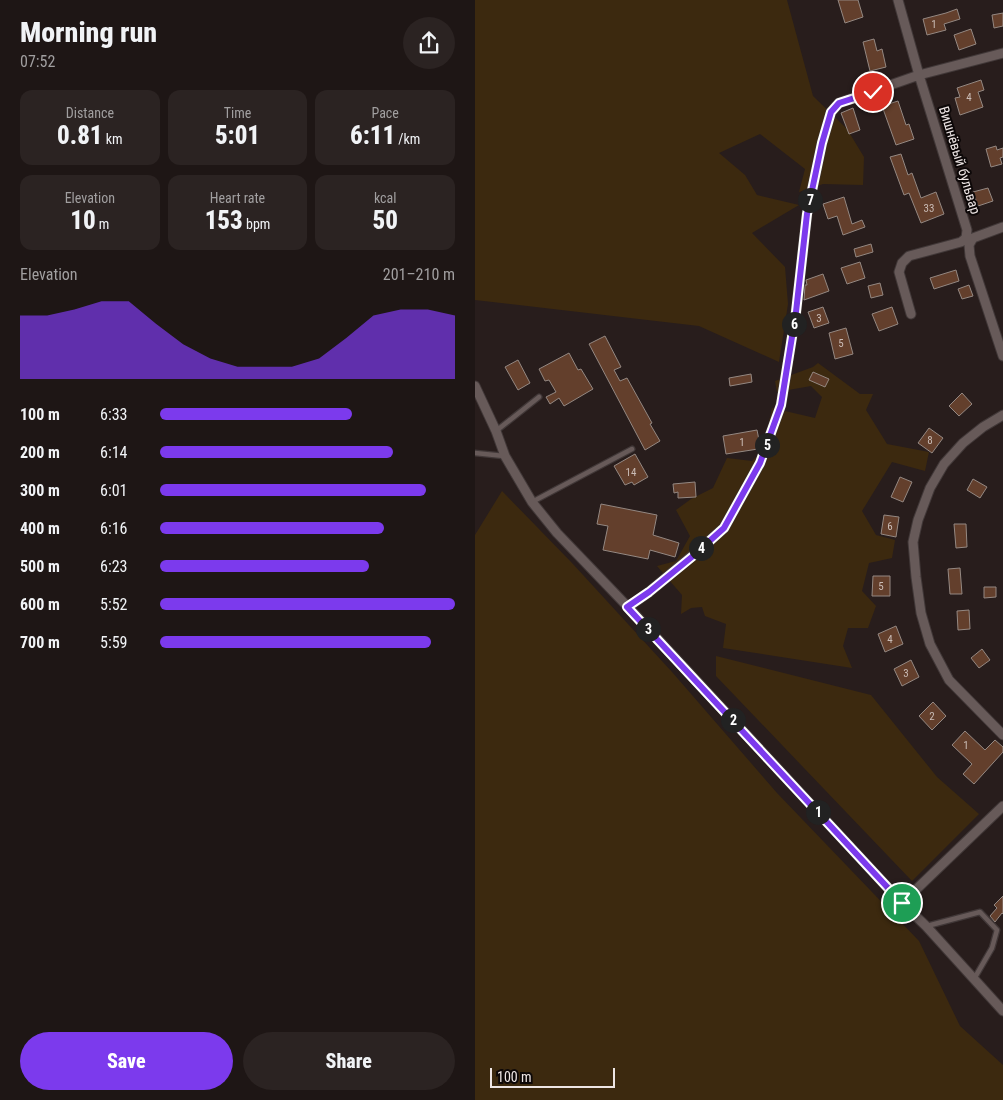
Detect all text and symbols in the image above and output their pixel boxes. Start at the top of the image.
text: Morning run [20,16,157,49]
button: share [403,17,455,69]
house number: 1 [931,18,937,31]
text: 07:52 [20,52,55,71]
pin [852,71,894,113]
icon: check [859,78,887,106]
house number: 4 [966,91,972,104]
street label: Вишнёвый бульвар [936,104,984,216]
text: Distance [66,105,114,121]
text: Time [224,105,251,121]
text: Pace [371,105,399,121]
text: 0.81 [57,121,103,150]
text: 5:01 [215,121,260,150]
text: 6:11 [350,121,395,150]
text: km [103,131,123,147]
text: /km [395,131,420,147]
pin: 7 [797,188,823,212]
text: Elevation [65,190,115,206]
text: Heart rate [210,190,265,206]
text: kcal [374,190,396,206]
text: 7 [807,192,814,208]
house number: 33 [924,202,934,215]
text: 10 [70,206,96,235]
text: 153 [205,206,243,235]
text: 50 [372,206,398,235]
text: m [96,216,109,232]
text: bpm [243,216,270,232]
text: Elevation [20,265,78,284]
text: 201–210 m [383,265,455,284]
pin: 6 [781,312,807,336]
house number: 3 [816,312,822,325]
text: 6 [791,316,798,332]
house number: 5 [838,337,844,350]
text: 100 m [20,405,60,424]
text: 6:33 [100,405,127,424]
pin: 5 [755,432,779,458]
house number: 8 [927,434,933,447]
house number: 1 [739,436,745,449]
text: 5 [764,437,771,453]
text: 200 m [20,443,60,462]
text: 6:14 [100,443,127,462]
house number: 14 [626,466,637,479]
text: 300 m [20,481,60,500]
text: 6:01 [100,481,127,500]
text: 400 m [20,519,60,538]
text: 6:16 [100,519,127,538]
house number: 6 [887,520,893,533]
pin: 4 [689,536,713,560]
text: 4 [698,540,705,556]
text: 500 m [20,557,60,576]
text: 6:23 [100,557,127,576]
house number: 5 [878,580,884,593]
text: 600 m [20,595,60,614]
text: 5:52 [100,595,127,614]
pin: 3 [635,616,661,642]
text: 3 [645,621,652,637]
text: 700 m [20,633,60,652]
text: 5:59 [100,633,127,652]
house number: 4 [887,633,893,646]
house number: 3 [903,667,909,680]
pin: 2 [721,708,745,732]
house number: 2 [929,710,935,723]
text: 2 [730,712,737,728]
house number: 1 [963,739,969,752]
pin: 1 [805,800,831,824]
text: 1 [815,804,822,820]
pin [881,882,923,924]
icon: arrive [888,889,916,917]
button: Save [20,1032,233,1090]
button: Share [243,1032,455,1090]
scale bar [490,1065,615,1088]
text: 100 m [497,1069,532,1085]

